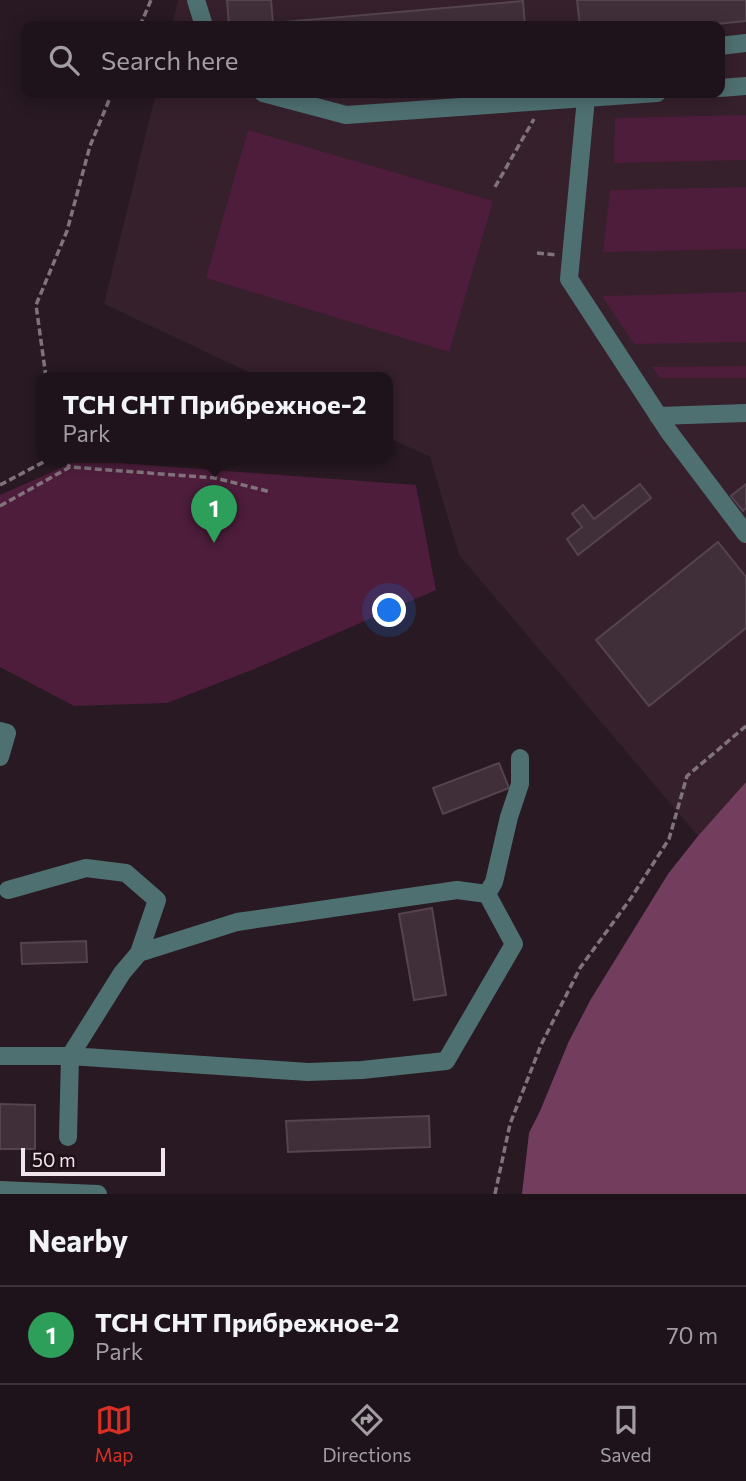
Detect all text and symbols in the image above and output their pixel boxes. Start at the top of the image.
search box [21,21,725,98]
icon: search [45,41,83,79]
text: Search here [101,44,239,75]
popup [36,372,393,463]
text: ТСН СНТ Прибрежное-2 [62,388,367,419]
text: Park [62,419,111,447]
pin: 1 [191,485,237,543]
your location [372,593,406,627]
scale bar [21,1145,164,1177]
text: 50 m [32,1148,76,1171]
text: Nearby [28,1221,128,1258]
text: ТСН СНТ Прибрежное-2 [95,1306,399,1337]
text: 1 [46,1321,56,1349]
text: 70 m [666,1321,718,1349]
text: Park [95,1337,143,1365]
tab: Map [94,1401,134,1466]
tab: Directions [322,1401,412,1466]
tab: Saved [600,1401,652,1466]

